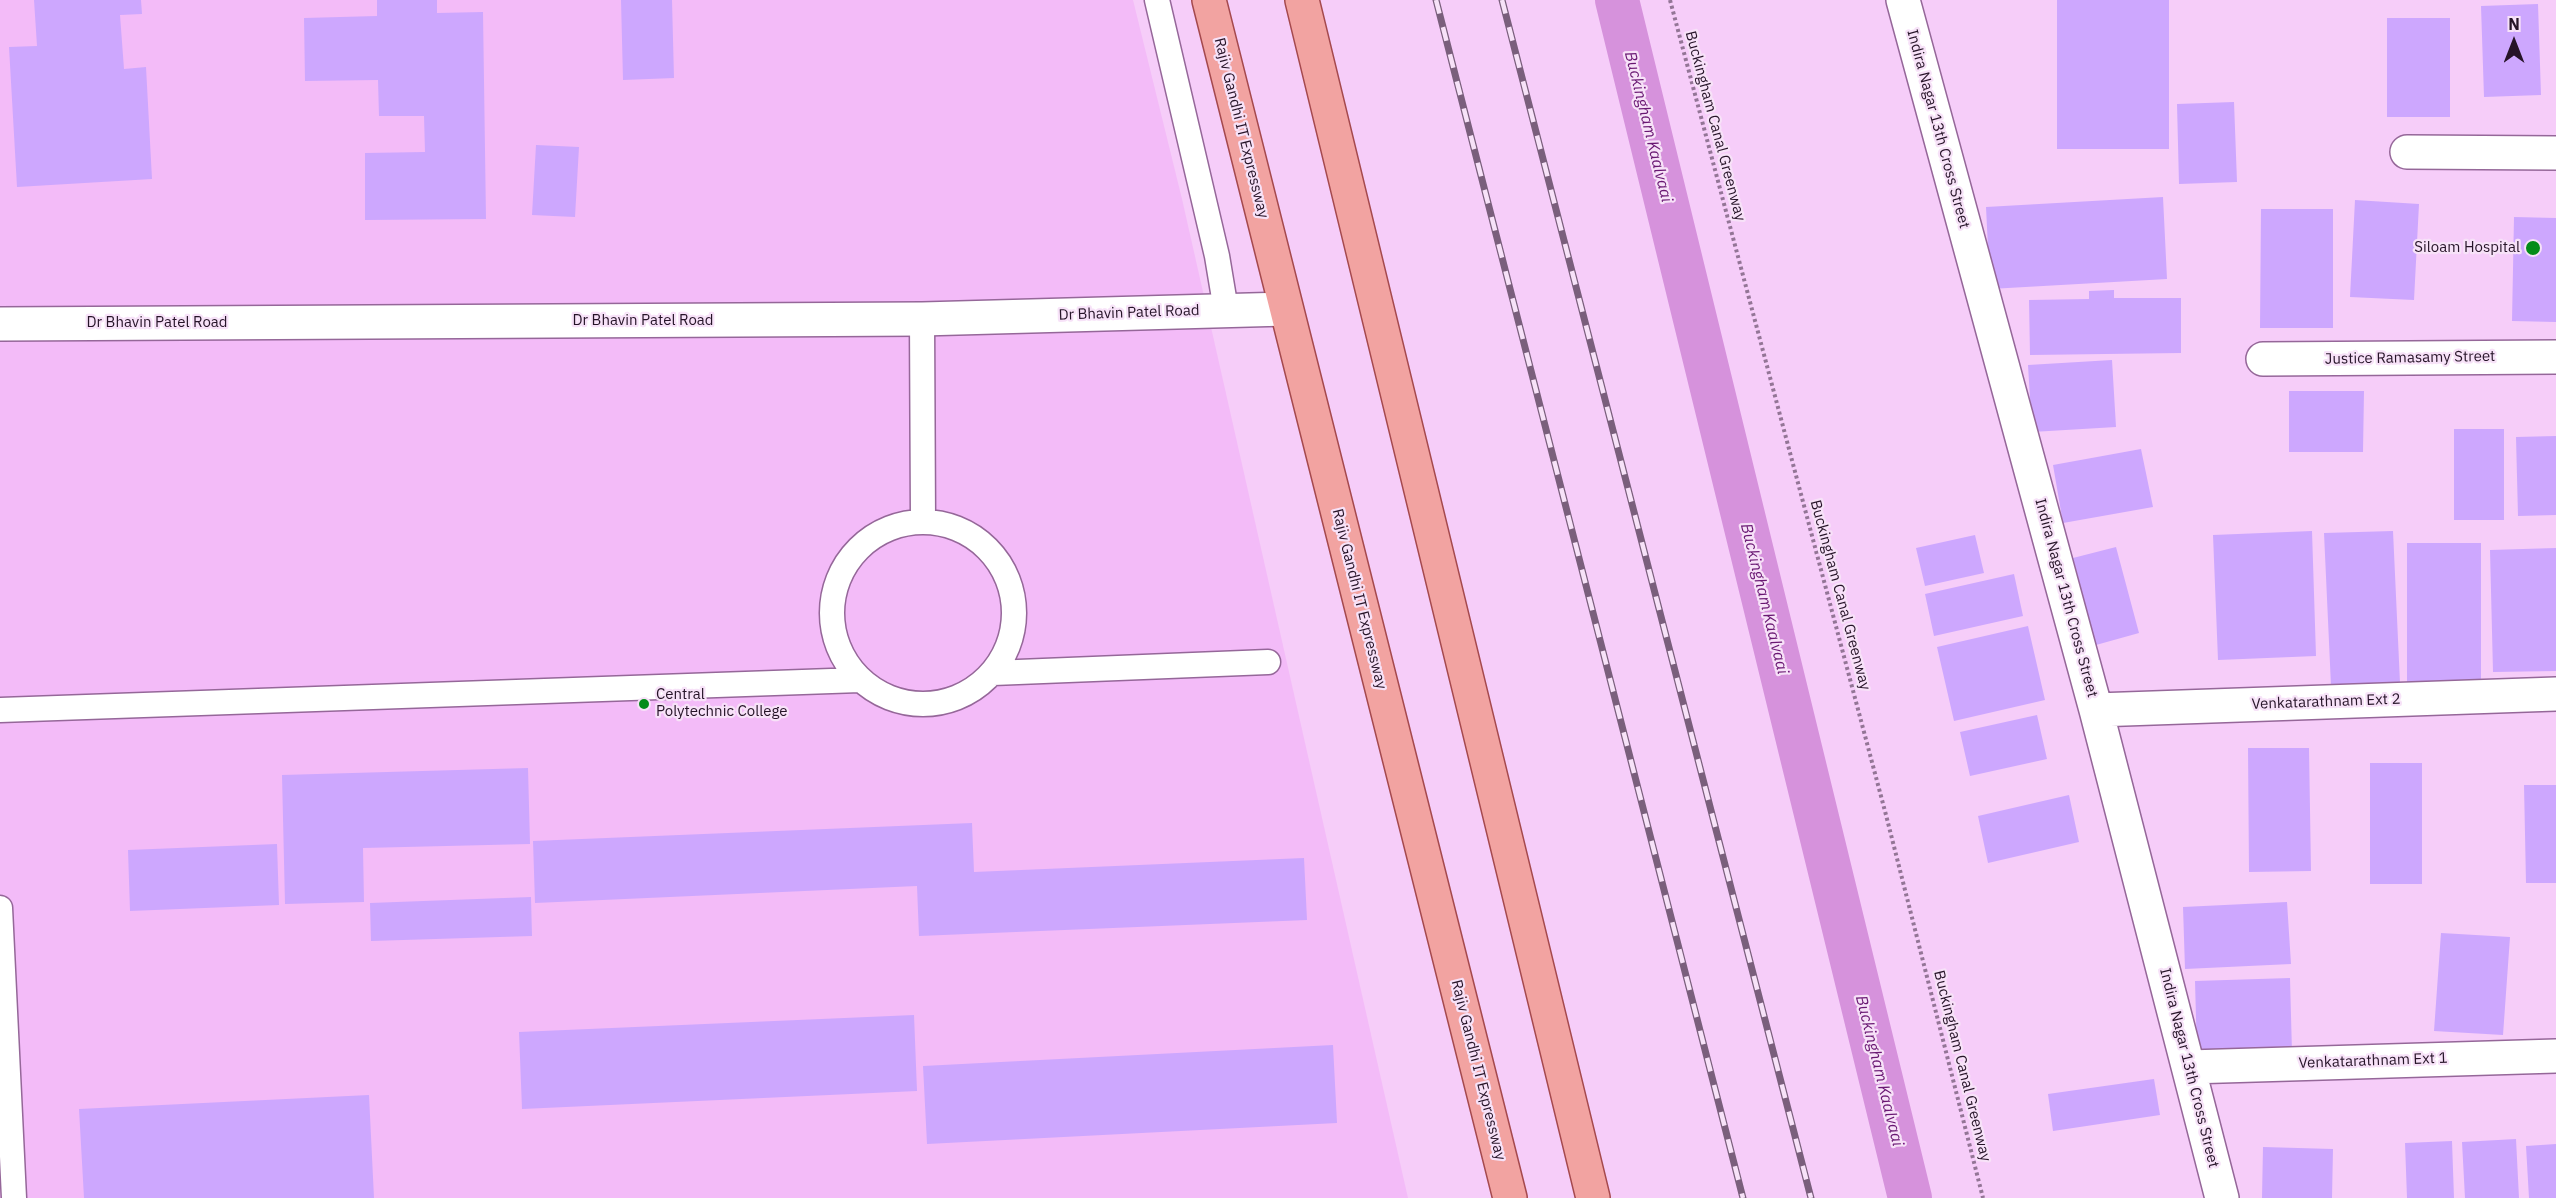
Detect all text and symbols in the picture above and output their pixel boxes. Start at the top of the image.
north arrow [2484,12,2544,72]
text: N [2508,14,2520,34]
street label: Indira Nagar 13th Cross Street [1903,28,1973,230]
street label: Buckingham Canal Greenway [1681,29,1749,223]
street label: Rajiv Gandhi IT Expressway [1210,36,1272,220]
water label: Buckingham Kaalvaai [1620,50,1676,204]
place label: Siloam Hospital [2414,239,2520,257]
marker: Siloam Hospital [2524,239,2542,257]
street label: Dr Bhavin Patel Road [1058,302,1200,324]
street label: Dr Bhavin Patel Road [573,312,713,330]
street label: Dr Bhavin Patel Road [87,314,227,332]
street label: Justice Ramasamy Street [2325,348,2495,368]
street label: Indira Nagar 13th Cross Street [2031,497,2101,699]
street label: Buckingham Canal Greenway [1806,498,1874,692]
street label: Rajiv Gandhi IT Expressway [1328,507,1390,691]
water label: Buckingham Kaalvaai [1736,522,1792,676]
place label: Central Polytechnic College [656,686,788,721]
street label: Venkatarathnam Ext 2 [2251,690,2401,714]
marker: Central Polytechnic College [637,697,651,711]
street label: Indira Nagar 13th Cross Street [2155,966,2223,1170]
street label: Buckingham Canal Greenway [1930,969,1994,1163]
street label: Rajiv Gandhi IT Expressway [1447,978,1509,1162]
water label: Buckingham Kaalvaai [1851,994,1907,1148]
street label: Venkatarathnam Ext 1 [2298,1049,2448,1073]

